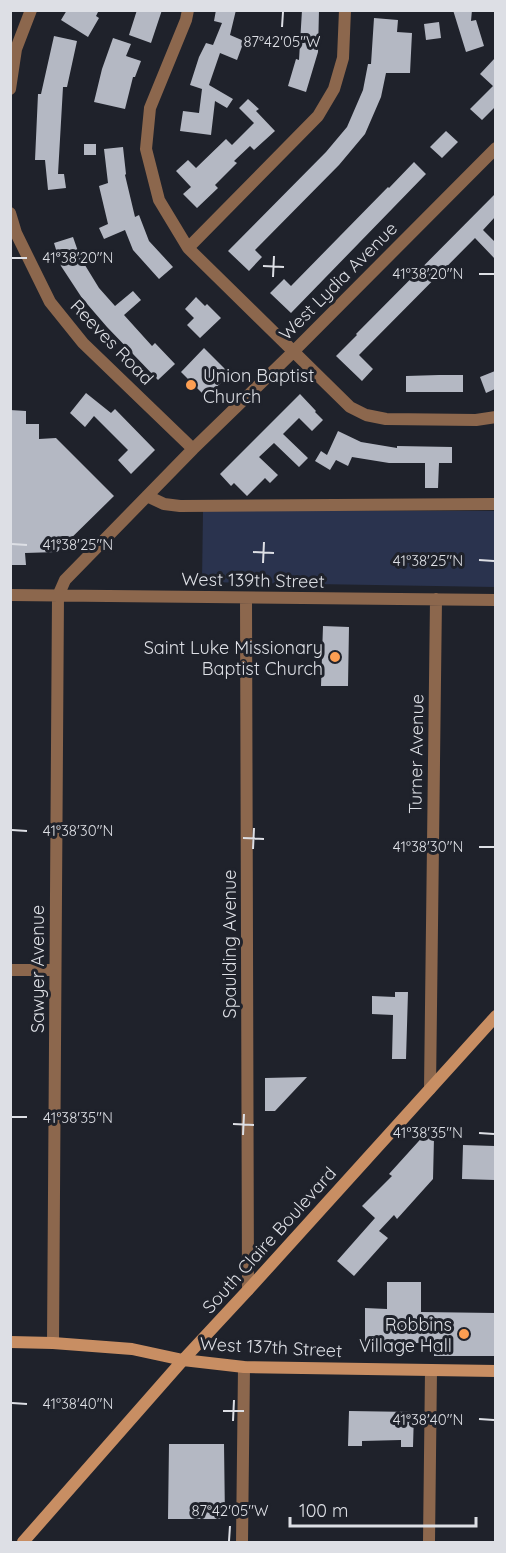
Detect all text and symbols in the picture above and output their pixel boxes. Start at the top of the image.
text: 87°42'05"W [244,32,321,51]
street label: West Lydia Avenue [274,217,402,345]
text: 41°38'20"N [42,248,114,267]
text: 41°38'20"N [392,264,464,283]
street label: Reeves Road [66,295,158,389]
place label: Union Baptist Church [203,364,314,408]
marker: Union Baptist Church [184,378,198,392]
text: 41°38'25"N [43,535,113,554]
text: 41°38'25"N [393,551,463,570]
street label: West 139th Street [181,567,325,593]
place label: Saint Luke Missionary Baptist Church [144,636,323,680]
marker: Saint Luke Missionary Baptist Church [328,650,342,664]
street label: Turner Avenue [403,694,429,814]
text: 41°38'30"N [43,821,113,840]
text: 41°38'30"N [393,837,463,856]
street label: Spaulding Avenue [218,870,241,1018]
street label: Sawyer Avenue [26,905,49,1033]
text: 41°38'35"N [43,1108,113,1127]
text: 41°38'35"N [393,1123,463,1142]
street label: South Claire Boulevard [197,1162,341,1318]
place label: Robbins Village Hall [359,1313,452,1357]
marker: Robbins Village Hall [457,1327,471,1341]
street label: West 137th Street [199,1332,343,1362]
text: 41°38'40"N [43,1394,113,1413]
text: 41°38'40"N [393,1410,463,1429]
scale bar [290,1490,476,1528]
text: 100 m [299,1499,348,1522]
text: 87°42'05"W [192,1501,269,1520]

